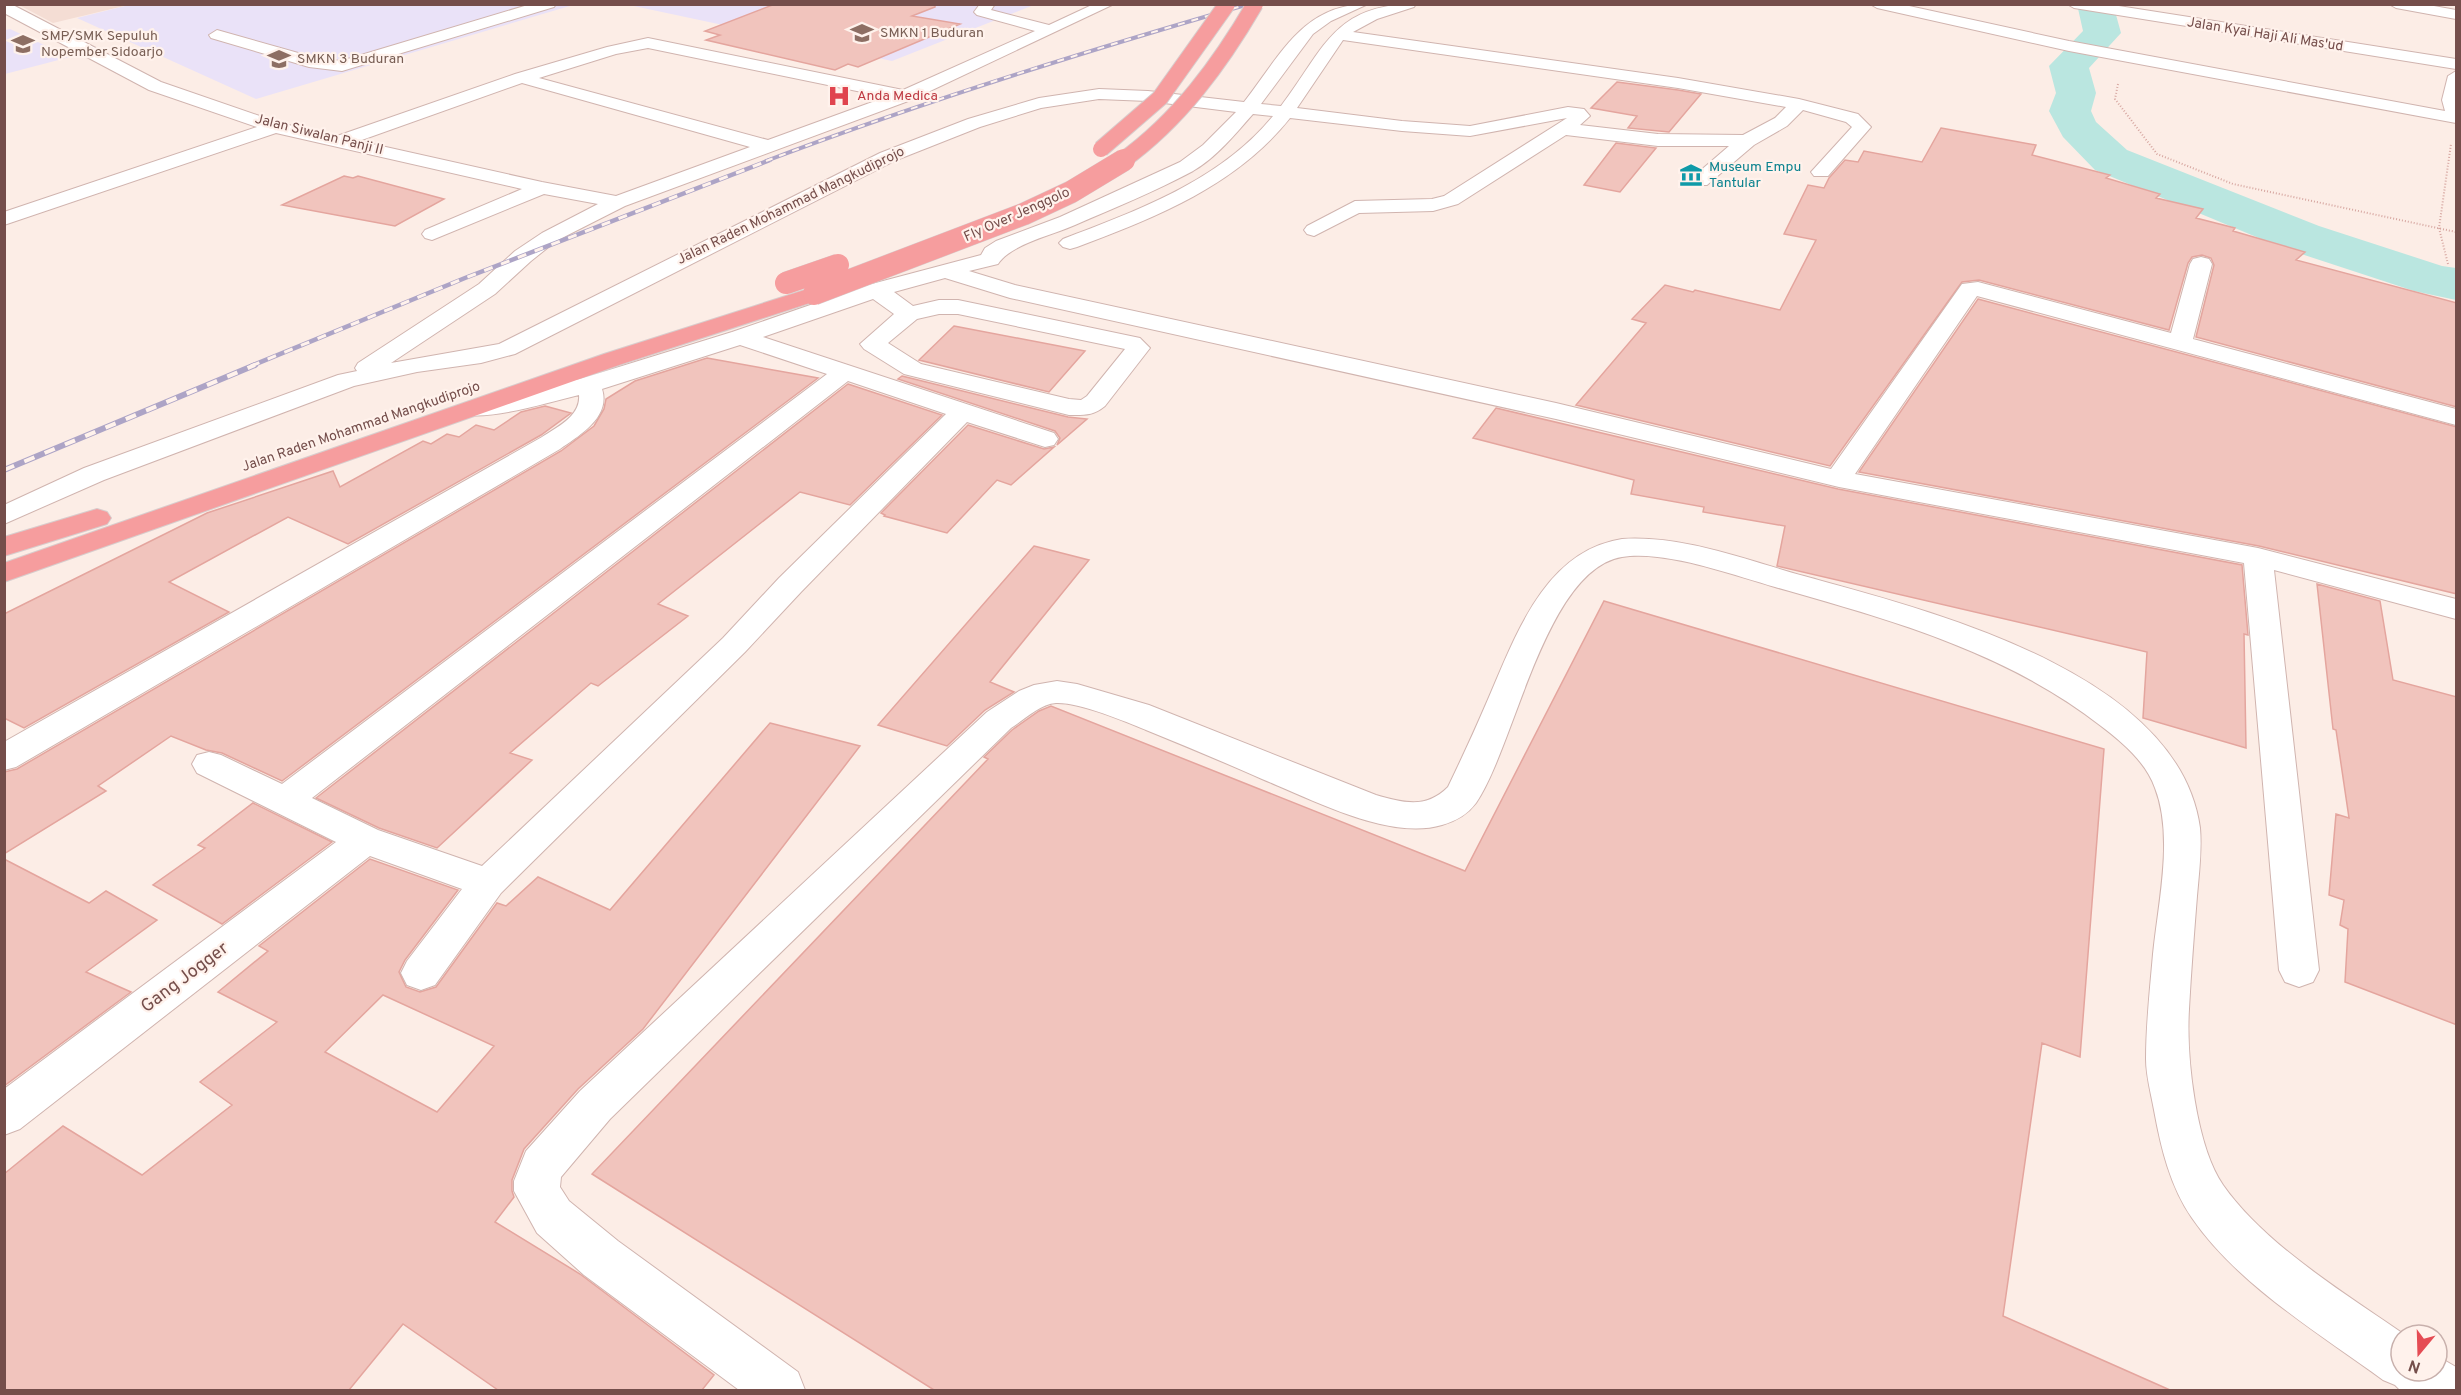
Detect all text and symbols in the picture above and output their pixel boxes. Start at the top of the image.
street label: Jalan Kyai Haji Ali Mas'ud [2186,14,2344,56]
school or university icon: SMKN 1 Buduran [849,20,875,46]
place label: SMKN 1 Buduran [880,25,984,42]
place label: SMP/SMK Sepuluh Nopember Sidoarjo [41,28,163,61]
school or university icon: SMP/SMK Sepuluh Nopember Sidoarjo [10,31,36,57]
school or university icon: SMKN 3 Buduran [266,46,292,72]
place label: SMKN 3 Buduran [297,51,404,68]
hospital icon: Anda Medica [826,83,852,109]
place label: Anda Medica [857,88,938,105]
street label: Jalan Siwalan Panji II [253,111,385,159]
street label: Jalan Raden Mohammad Mangkudiprojo [674,143,908,269]
place label: Museum Empu Tantular [1709,159,1801,192]
museum icon: Museum Empu Tantular [1678,162,1704,188]
street label: Fly Over Jenggolo [961,184,1073,246]
street label: Jalan Raden Mohammad Mangkudiprojo [240,378,483,476]
street label: Gang Jogger [137,938,233,1018]
north arrow [2389,1323,2449,1383]
text: N [2406,1354,2423,1377]

